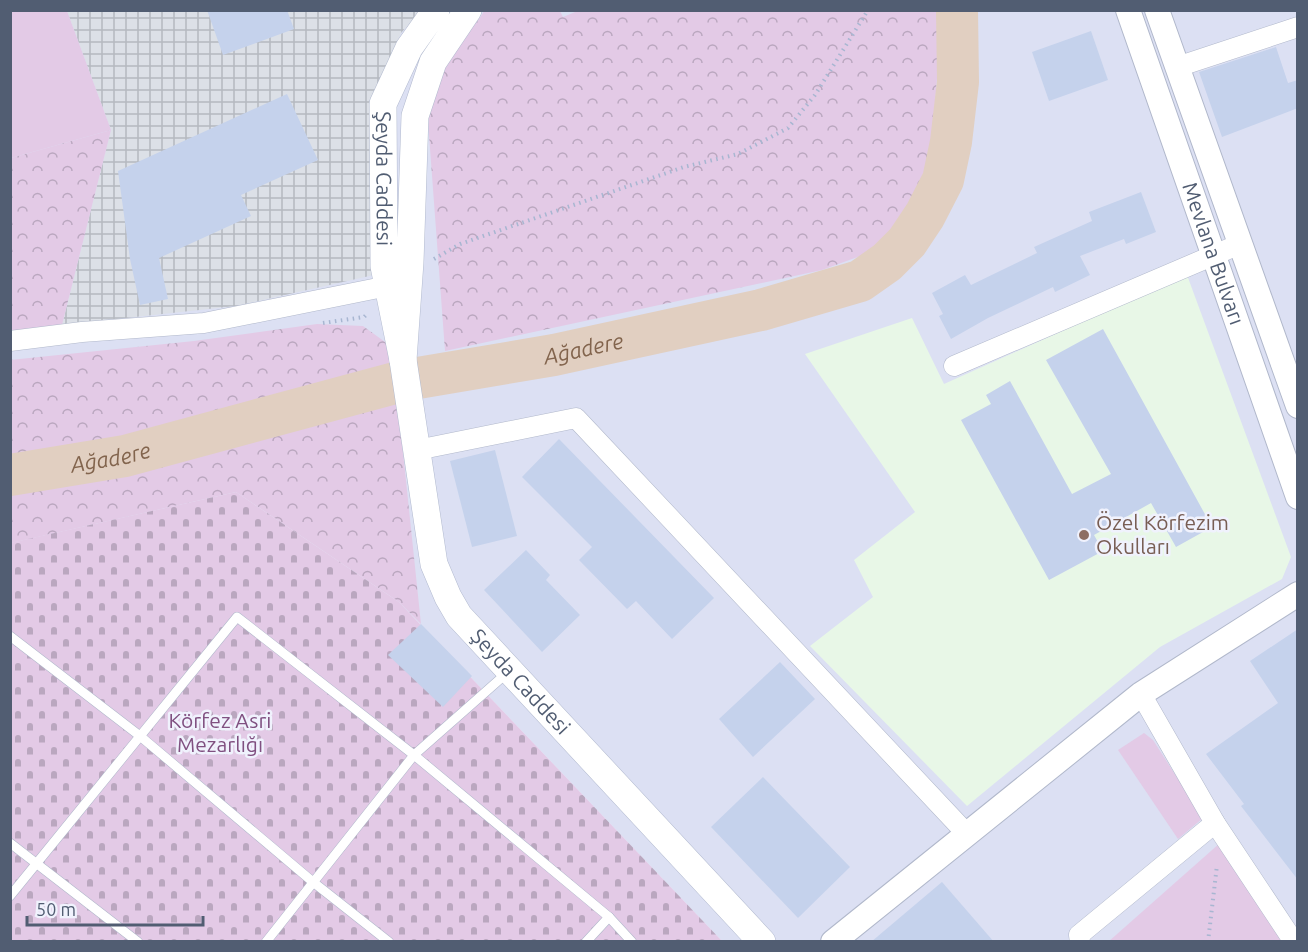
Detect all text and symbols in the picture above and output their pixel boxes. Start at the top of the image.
street label: Şeyda Caddesi [372,111,397,246]
street label: Mevlana Bulvarı [1178,179,1250,328]
water label: Ağadere [541,327,626,369]
water label: Ağadere [68,437,153,477]
place label: Özel Körfezim Okulları [1096,510,1229,558]
marker: Özel Körfezim Okulları [1077,528,1091,542]
street label: Şeyda Caddesi [466,624,576,739]
park label: Körfez Asri Mezarlığı [169,708,271,756]
scale bar [27,889,202,927]
text: 50 m [36,899,76,919]

